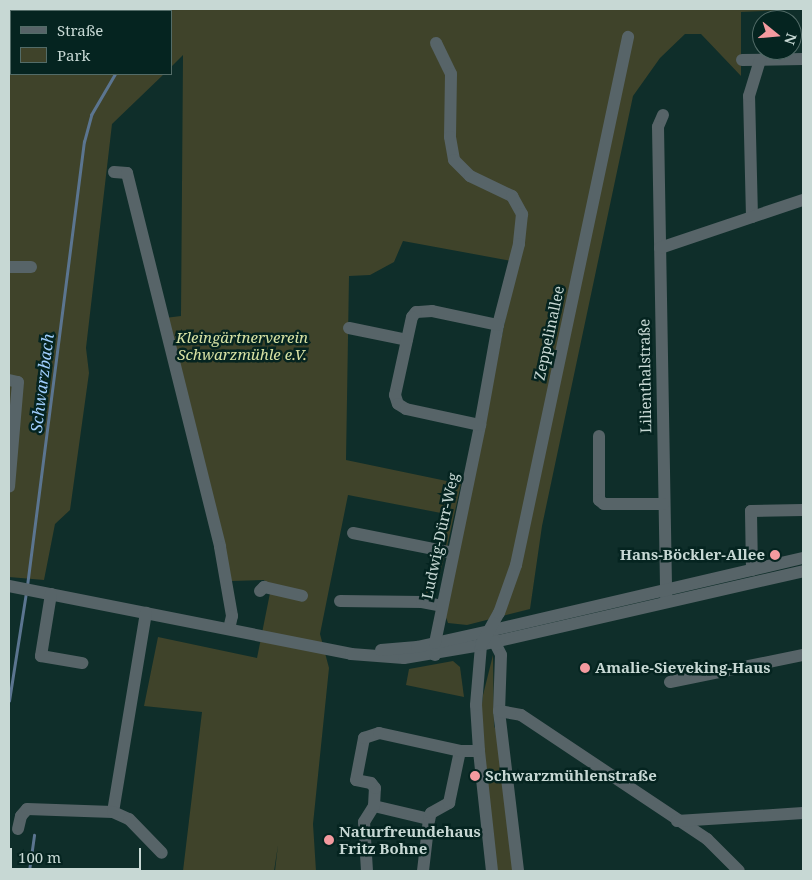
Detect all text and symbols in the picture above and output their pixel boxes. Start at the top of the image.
legend [10,10,172,75]
north arrow [752,10,802,60]
text: Straße [57,20,103,40]
text: N [780,31,802,47]
text: Park [57,45,90,65]
street label: Zeppelinallee [530,284,568,382]
street label: Lilienthalstraße [635,319,655,433]
park label: Kleingärtnerverein Schwarzmühle e.V. [176,328,308,363]
water label: Schwarzbach [26,332,58,434]
street label: Ludwig-Dürr-Weg [418,471,462,601]
place label: Hans-Böckler-Allee [620,546,765,564]
marker: Hans-Böckler-Allee [769,549,781,561]
place label: Amalie-Sieveking-Haus [595,659,770,677]
marker: Amalie-Sieveking-Haus [579,662,591,674]
place label: Schwarzmühlenstraße [485,767,657,785]
marker: Schwarzmühlenstraße [469,770,481,782]
place label: Naturfreundehaus Fritz Bohne [339,822,481,857]
marker: Naturfreundehaus Fritz Bohne [323,834,335,846]
scale bar [12,838,144,870]
text: 100 m [18,847,61,867]

